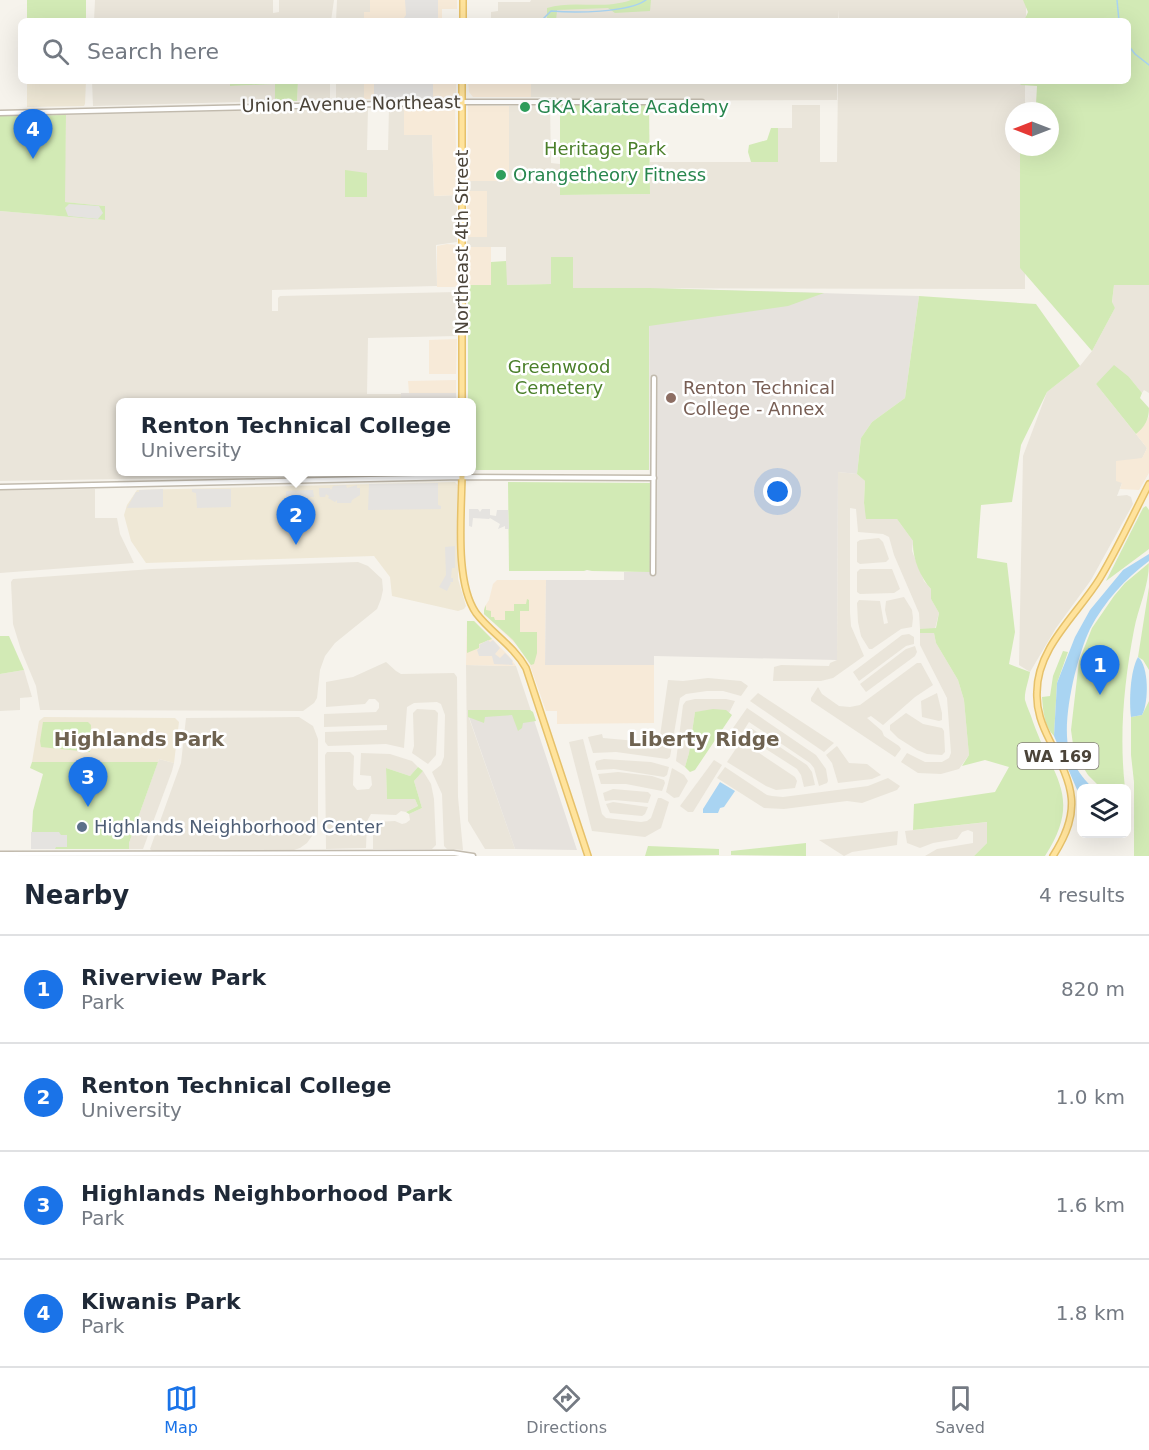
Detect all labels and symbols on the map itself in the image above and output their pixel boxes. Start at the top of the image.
street label: Union Avenue Northeast [241,91,461,116]
place label: GKA Karate Academy [537,96,729,117]
marker: GKA Karate Academy [518,100,532,114]
north arrow [1005,102,1059,156]
pin: 4 [14,110,52,159]
park label: Heritage Park [544,138,667,159]
street label: Northeast 4th Street [451,150,472,334]
place label: Orangetheory Fitness [513,164,706,185]
marker: Orangetheory Fitness [494,168,508,182]
park label: Greenwood Cemetery [508,356,610,398]
place label: Renton Technical College - Annex [683,377,835,419]
marker: Renton Technical College - Annex [664,391,678,405]
your location [763,477,792,506]
pin: 2 [276,496,316,545]
pin: 1 [1080,646,1120,695]
district label: Highlands Park [54,727,225,751]
district label: Liberty Ridge [628,727,780,751]
road number: WA 169 [1018,743,1098,769]
pin: 3 [68,758,107,807]
place label: Highlands Neighborhood Center [94,816,383,837]
marker: Highlands Neighborhood Center [75,820,89,834]

